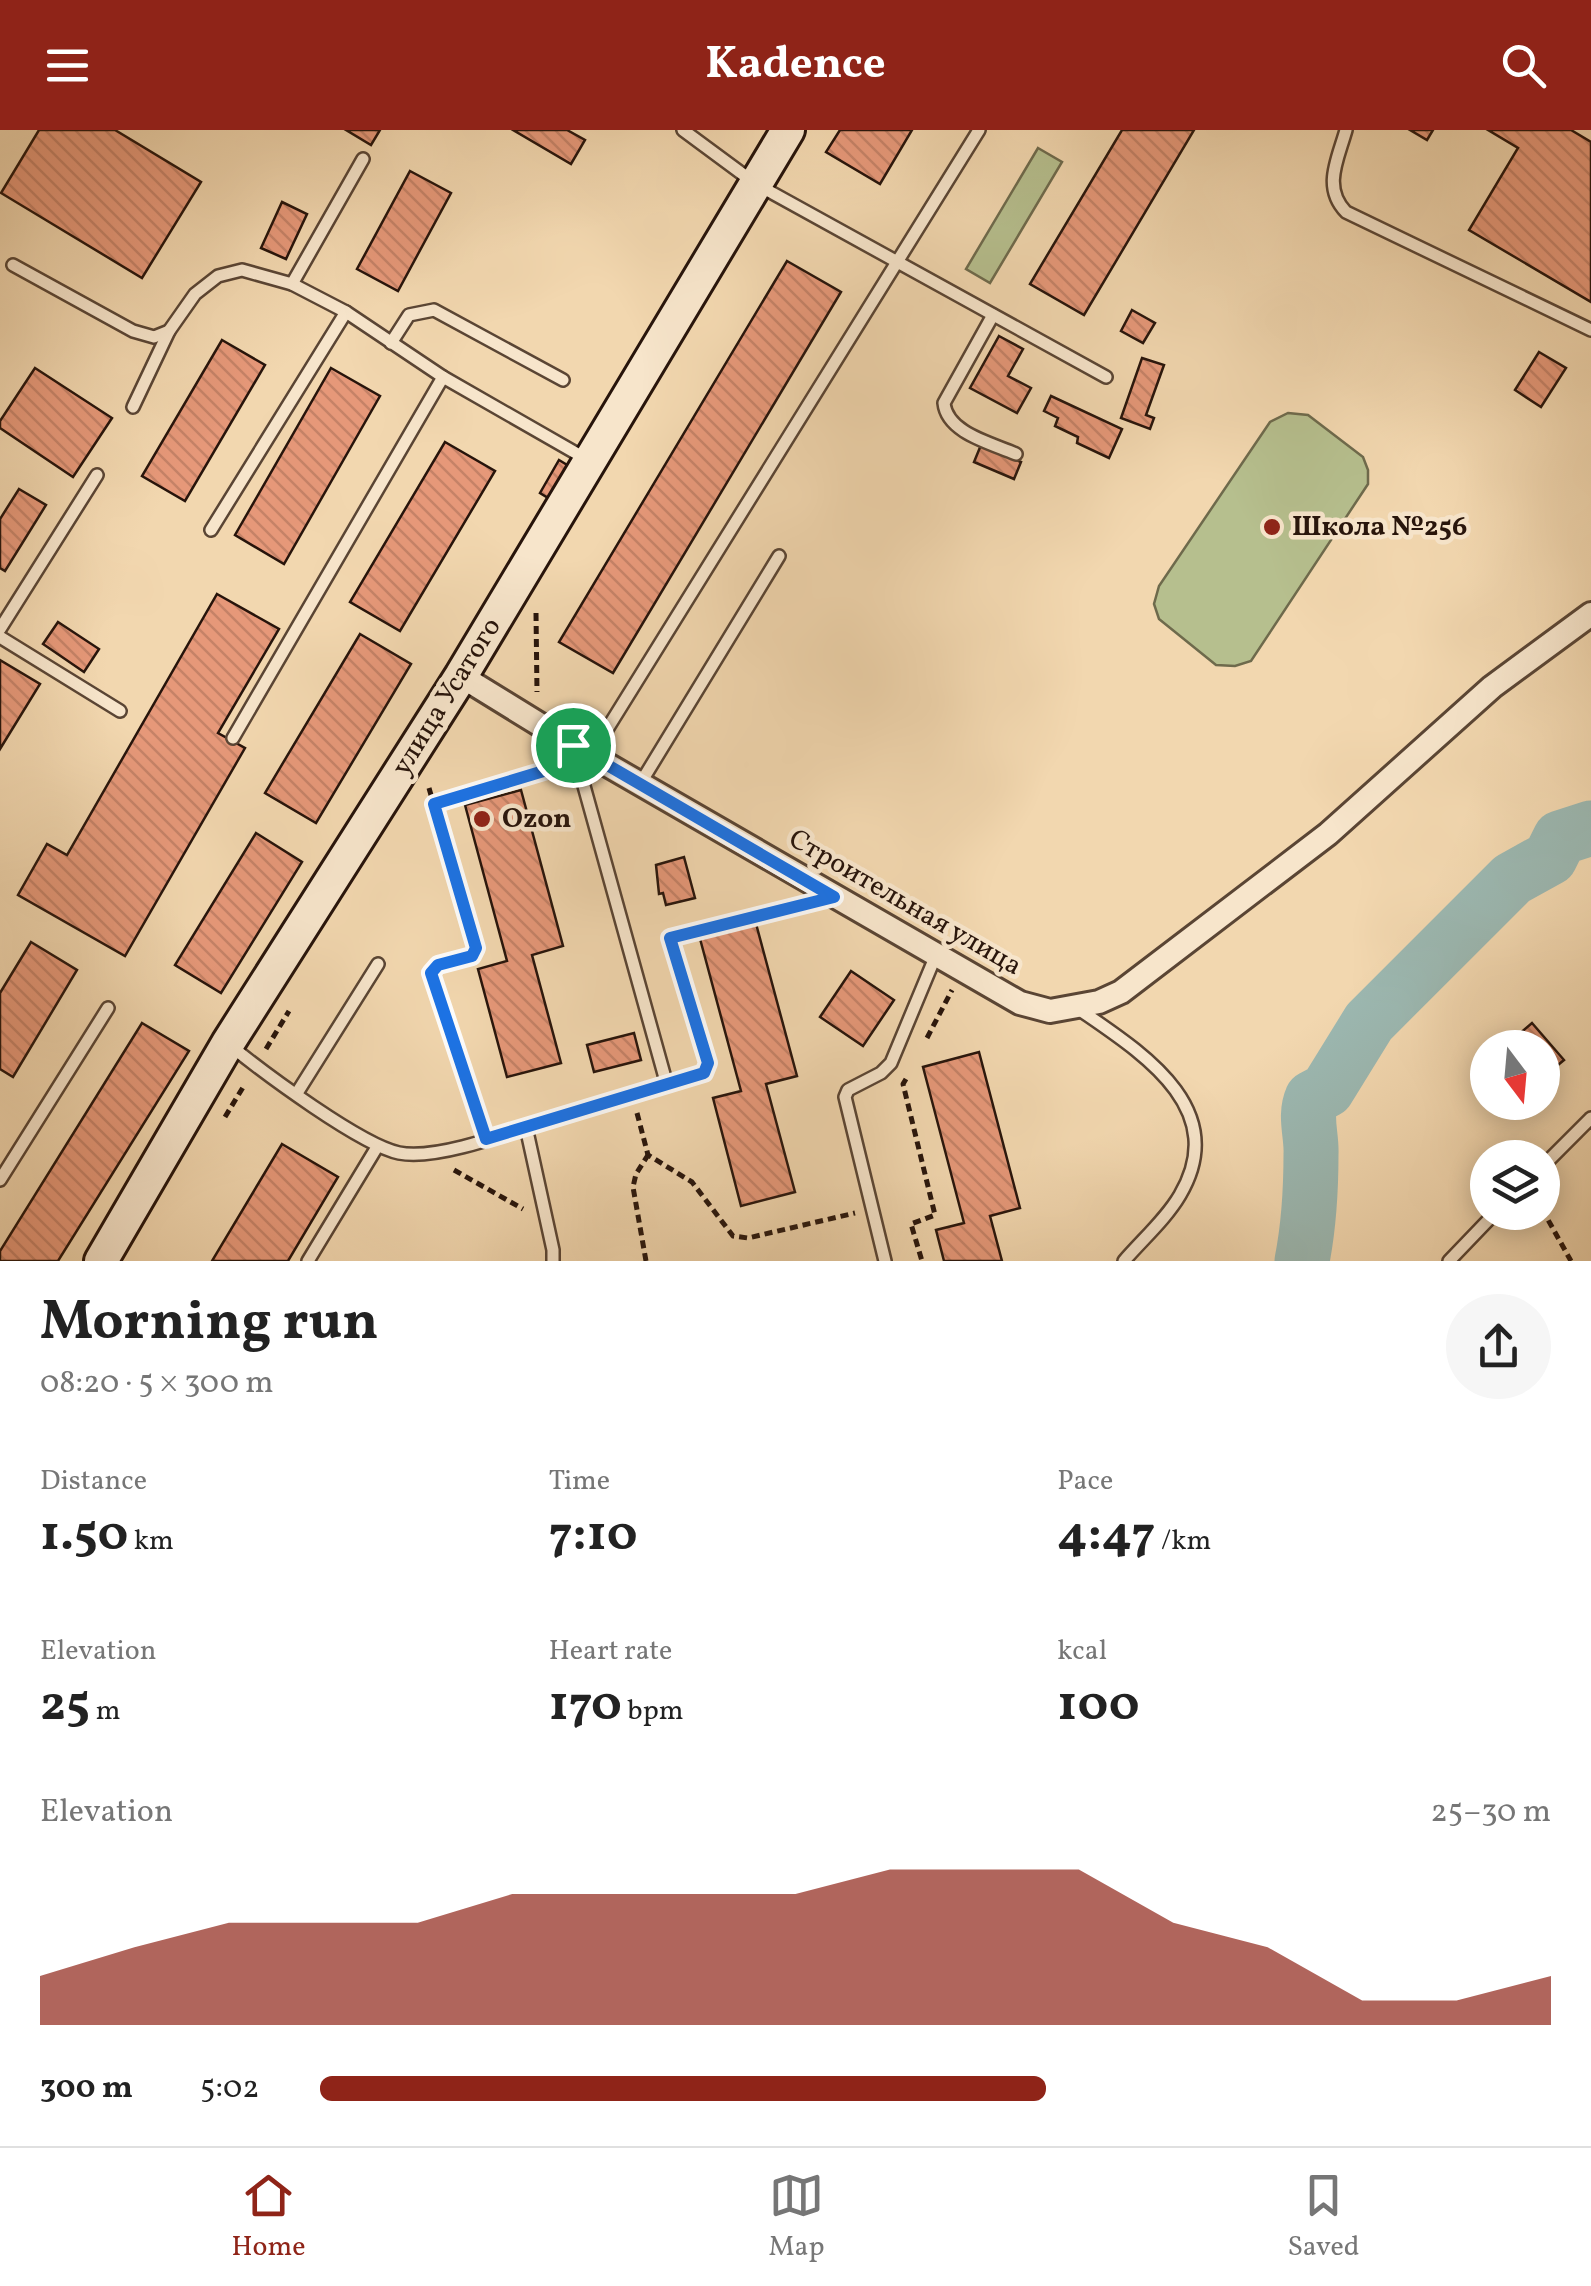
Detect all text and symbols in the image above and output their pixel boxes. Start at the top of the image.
text: Kadence [705,34,886,97]
icon: menu [40,38,95,93]
icon: search [1496,38,1551,93]
place label: Школа №256 [1292,508,1467,547]
marker: Школа №256 [1261,516,1283,538]
street label: улица Усатого [383,610,511,784]
pin [531,703,616,788]
icon: arrive [546,718,601,773]
place label: Ozon [502,800,572,839]
marker: Ozon [471,808,493,830]
street label: Строительная улица [781,820,1029,986]
north arrow [1470,1030,1560,1120]
map controls [1470,1030,1560,1230]
button: layers [1470,1140,1560,1230]
text: Morning run [40,1286,379,1362]
button: share [1446,1294,1551,1399]
text: 08:20 · 5 × 300 m [40,1362,274,1406]
text: Distance [40,1462,147,1501]
text: Time [549,1462,610,1501]
text: Pace [1057,1462,1113,1501]
text: 1.50 [40,1501,128,1571]
text: 7:10 [549,1501,638,1571]
text: 4:47 [1057,1501,1156,1571]
text: km [128,1522,174,1561]
text: /km [1156,1522,1211,1561]
text: Elevation [40,1632,156,1671]
text: Heart rate [549,1632,672,1671]
text: kcal [1057,1632,1107,1671]
text: 25 [40,1671,90,1741]
text: 170 [549,1671,622,1741]
text: 100 [1057,1671,1140,1741]
text: m [90,1692,120,1731]
text: bpm [622,1692,683,1731]
text: Elevation [40,1791,173,1835]
text: 25–30 m [1431,1791,1551,1835]
text: 300 m [40,2067,133,2111]
text: 5:02 [200,2067,259,2111]
tab: Home [231,2168,306,2267]
tab: Map [768,2168,824,2267]
tab: Saved [1287,2168,1360,2267]

